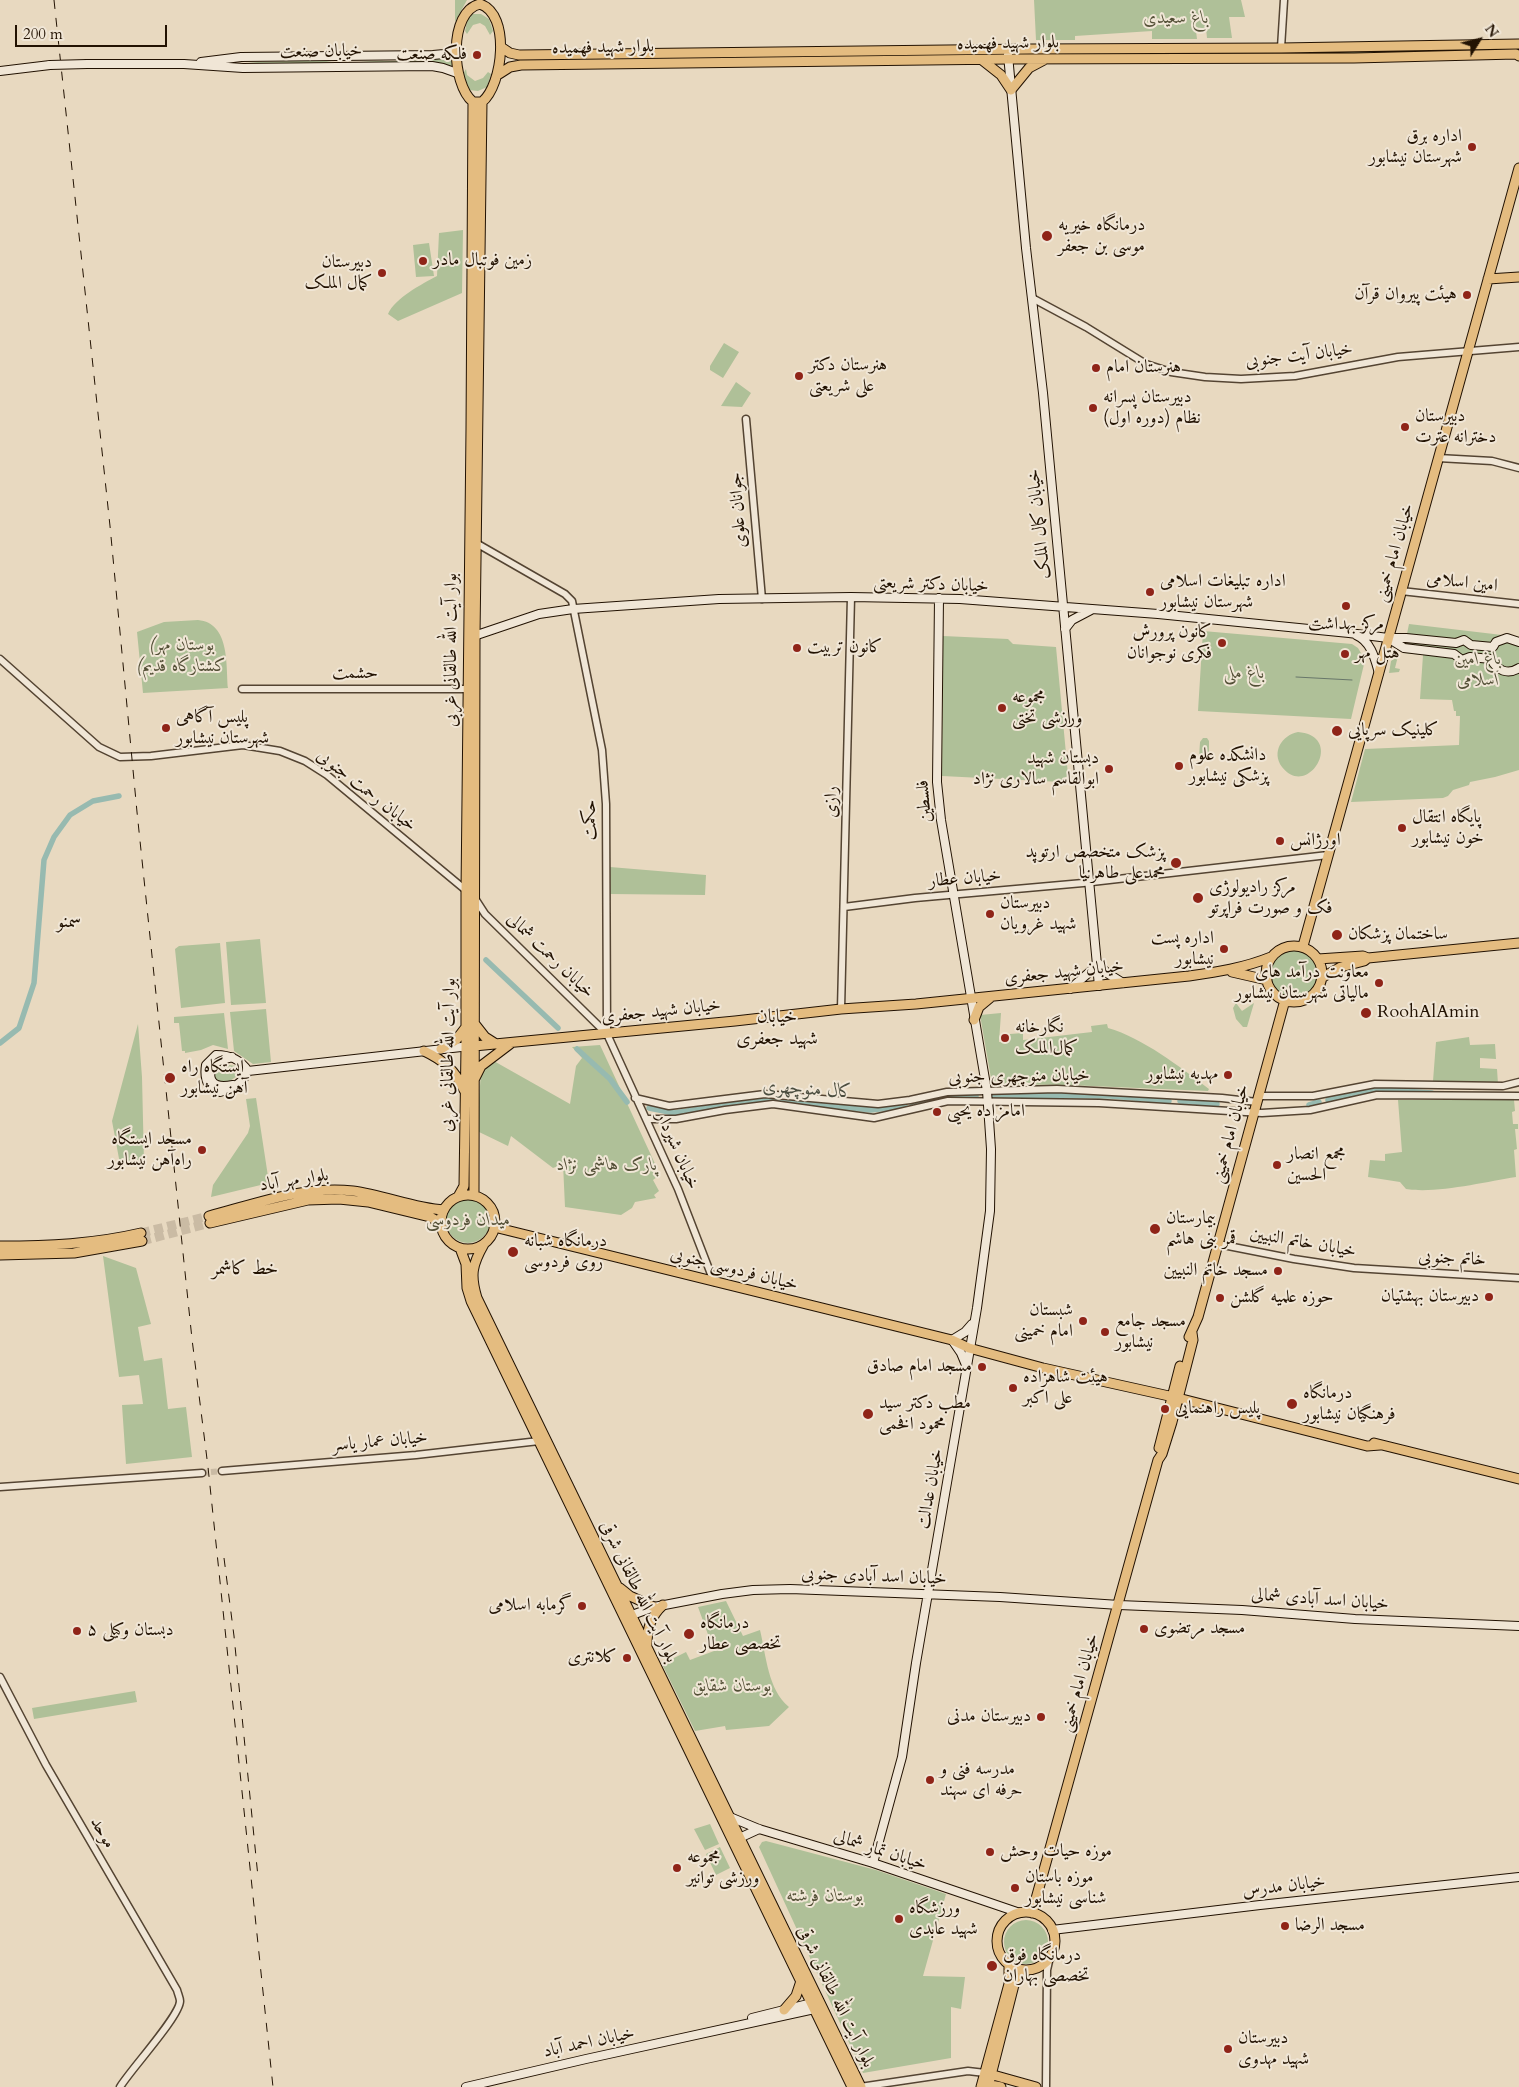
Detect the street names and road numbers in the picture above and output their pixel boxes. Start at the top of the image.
street label: بلوار شهید فهمیده [957,32,1059,56]
street label: بلوار شهید فهمیده [552,36,654,60]
street label: خیابان صنعت [280,40,362,64]
street label: خیابان آیت جنوبی [1244,339,1354,373]
street label: خیابان کمال الملک [1023,468,1057,580]
street label: جوانان علوی [726,472,752,548]
street label: خیابان امام خمینی [1371,501,1419,605]
street label: امین اسلامی [1425,569,1499,597]
street label: خیابان دکتر شریعتی [873,572,989,598]
street label: بوار آیت الله طالقانی غربی [441,573,463,727]
street label: حشمت [332,663,378,685]
street label: خیابان رحمت جنوبی [312,745,420,837]
street label: فلسطین [912,779,938,823]
street label: رازی [821,786,843,818]
street label: حکمت [580,799,602,841]
street label: خیابان عطار [928,865,1002,893]
street label: خیابان رحمت شمالی [502,909,598,1003]
street label: خیابان شهید جعفری [1003,956,1125,990]
street label: بوار آیت الله طالقانی غربی [437,978,461,1132]
street label: خیابان شهید جعفری [600,995,722,1029]
street label: خیابان منوچهری جنوبی [948,1065,1090,1089]
street label: خیابان امام خمینی [1207,1082,1255,1186]
street label: خیابان شیردار [650,1109,704,1193]
street label: بلوار مهر آباد [258,1165,330,1197]
street label: خیابان خاتم النبیین [1248,1223,1358,1263]
street label: خیابان فردوسی جنوبی [668,1244,800,1296]
street label: خاتم جنوبی [1418,1246,1486,1272]
street label: خیابان عمار یاسر [331,1427,429,1457]
street label: خیابان عدالت [913,1447,949,1531]
street label: بلوار آیت الله طالقانی شرقی [594,1518,682,1666]
street label: خیابان اسد آبادی جنوبی [801,1564,947,1590]
street label: خیابان اسد آبادی شمالی [1250,1584,1390,1616]
street label: خیابان امام خمینی [1056,1631,1104,1735]
street label: موحد [84,1813,120,1853]
street label: خیابان تمار شمالی [831,1826,929,1876]
street label: خیابان مدرس [1241,1871,1327,1903]
street label: بلوار آیت الله طالقانی شرقی [791,1923,879,2071]
street label: خیابان احمد آباد [541,2023,637,2063]

